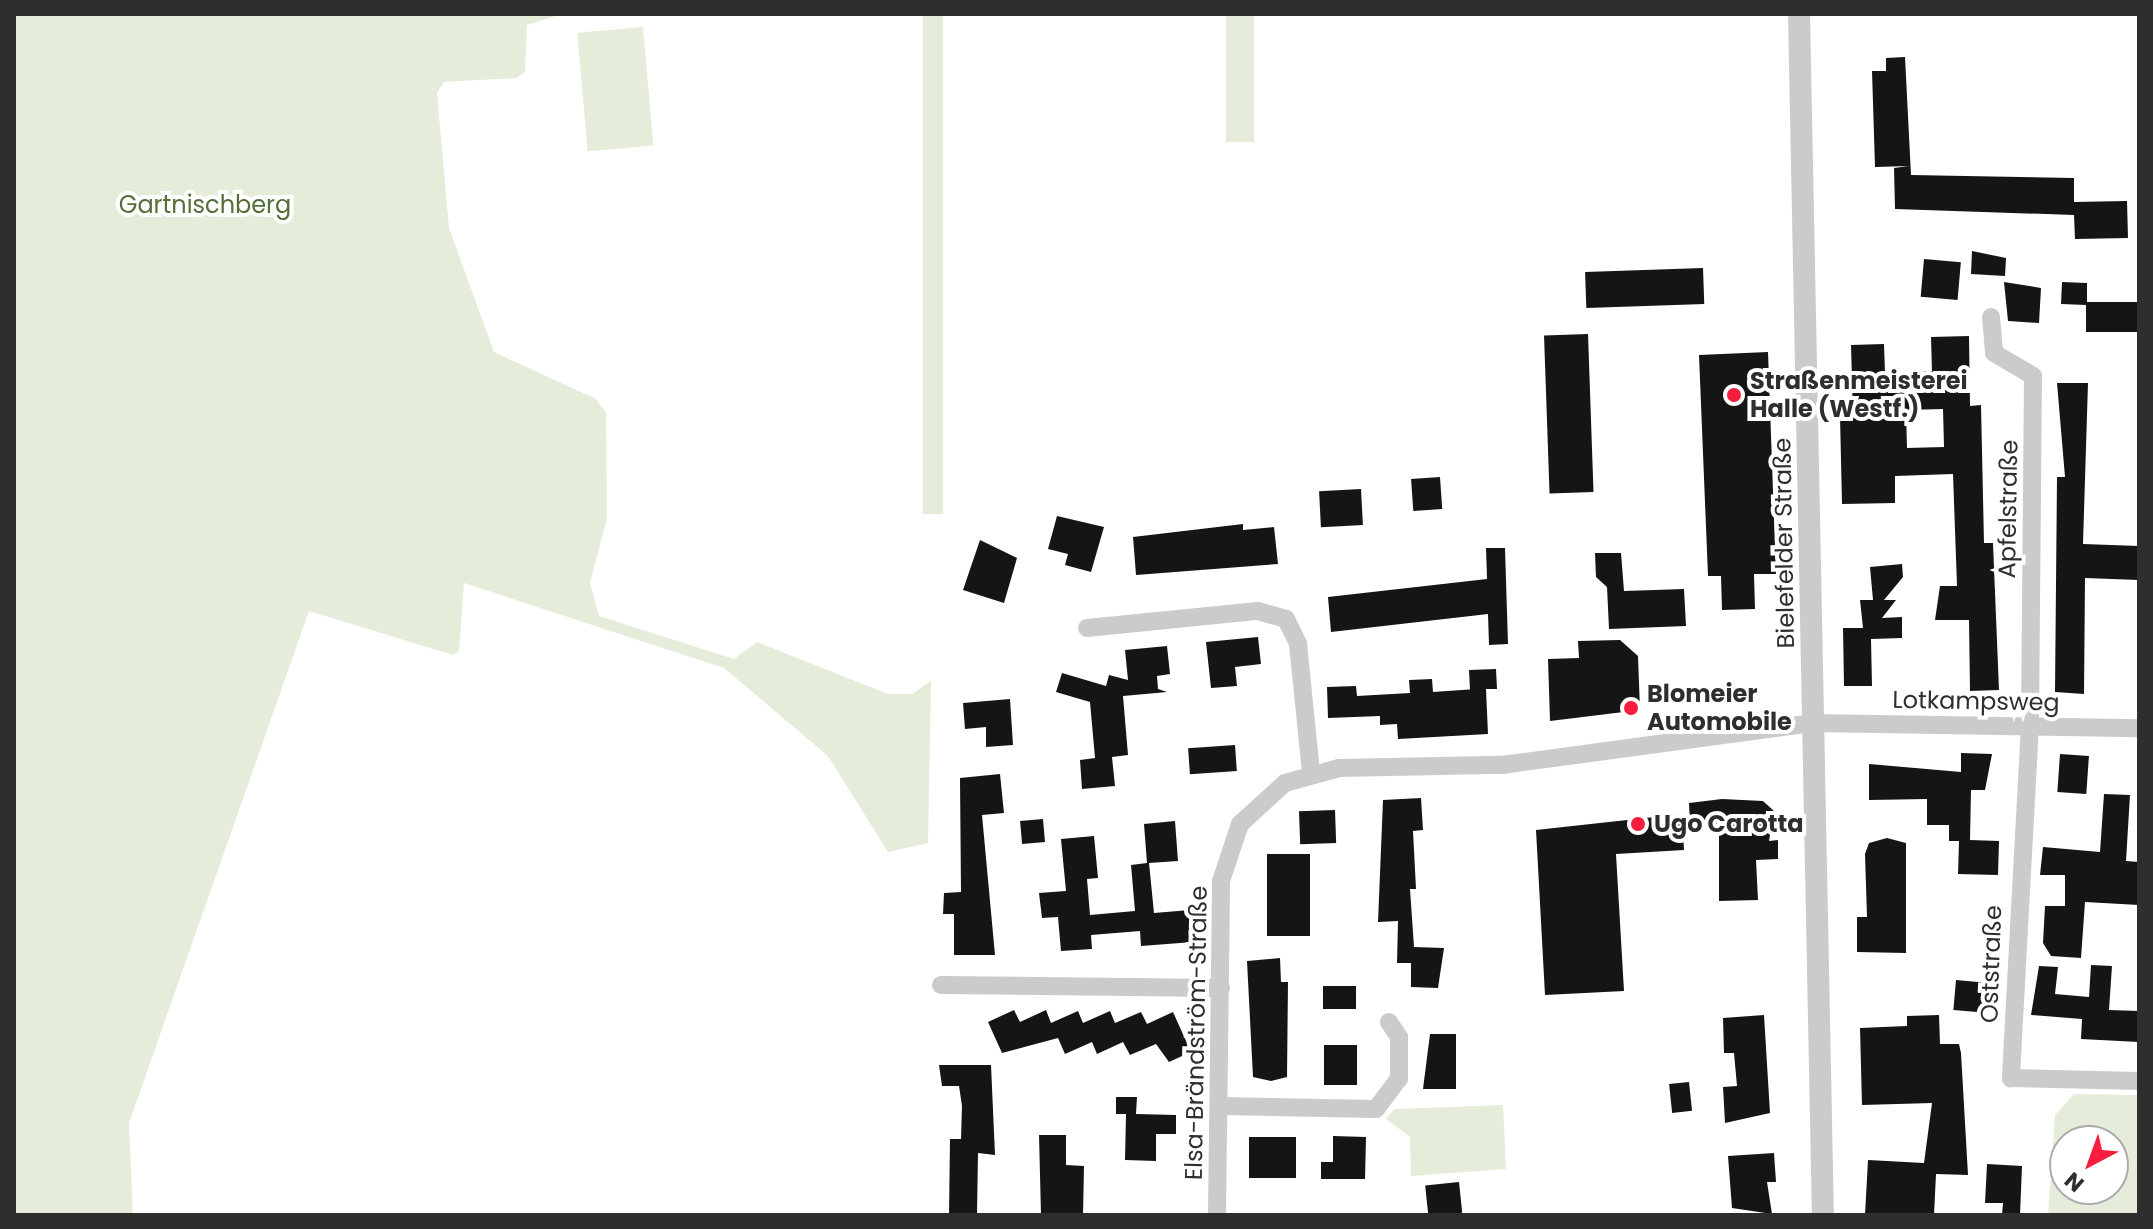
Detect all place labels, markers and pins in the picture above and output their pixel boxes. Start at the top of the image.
place label: Straßenmeisterei Halle (Westf.) [1750,367,1968,423]
marker: Straßenmeisterei Halle (Westf.) [1725,386,1743,404]
place label: Blomeier Automobile [1647,680,1792,736]
marker: Blomeier Automobile [1622,699,1640,717]
place label: Ugo Carotta [1654,810,1804,838]
marker: Ugo Carotta [1629,815,1647,833]

